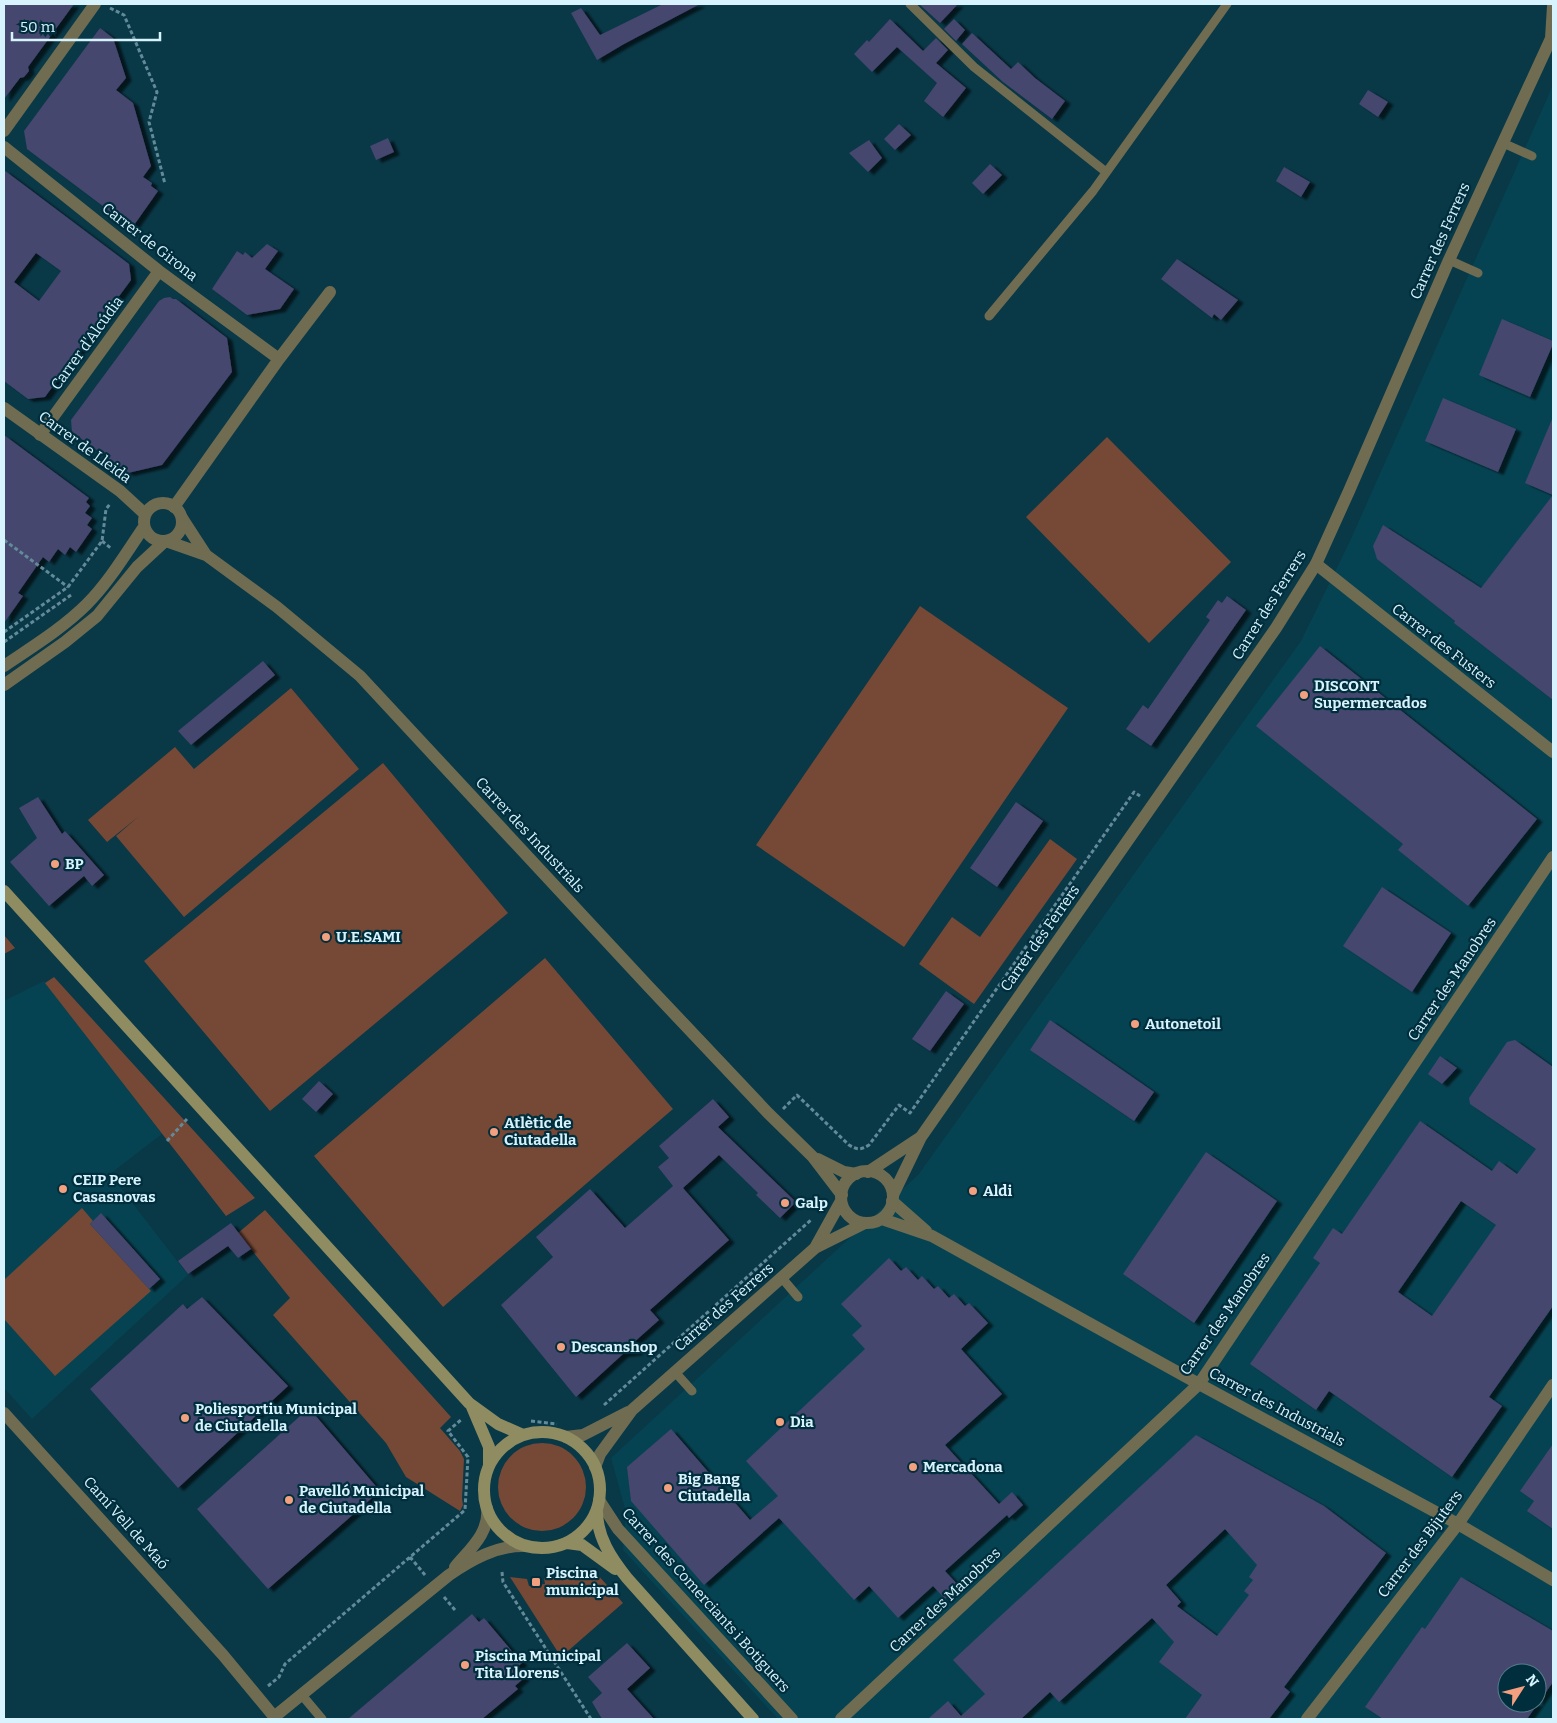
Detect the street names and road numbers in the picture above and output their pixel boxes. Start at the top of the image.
street label: Carrer des Ferrers [1406,180,1474,302]
street label: Carrer de Girona [99,199,201,285]
street label: Carrer d'Alcúdia [47,293,127,393]
street label: Carrer de Lleida [35,407,135,487]
street label: Carrer des Ferrers [1228,547,1310,663]
street label: Carrer des Fusters [1388,600,1500,692]
street label: Carrer des Industrials [472,774,588,896]
street label: Carrer des Ferrers [997,881,1083,995]
street label: Carrer des Manobres [1404,914,1500,1044]
street label: Carrer des Manobres [1176,1249,1274,1379]
street label: Carrer des Ferrers [671,1259,777,1355]
street label: Carrer des Industrials [1206,1364,1348,1450]
street label: Camí Vell de Maó [80,1473,172,1573]
street label: Carrer des Bijuters [1374,1487,1466,1601]
street label: Carrer des Comerciants i Botiguers [618,1504,794,1696]
street label: Carrer des Manobres [886,1544,1004,1656]

